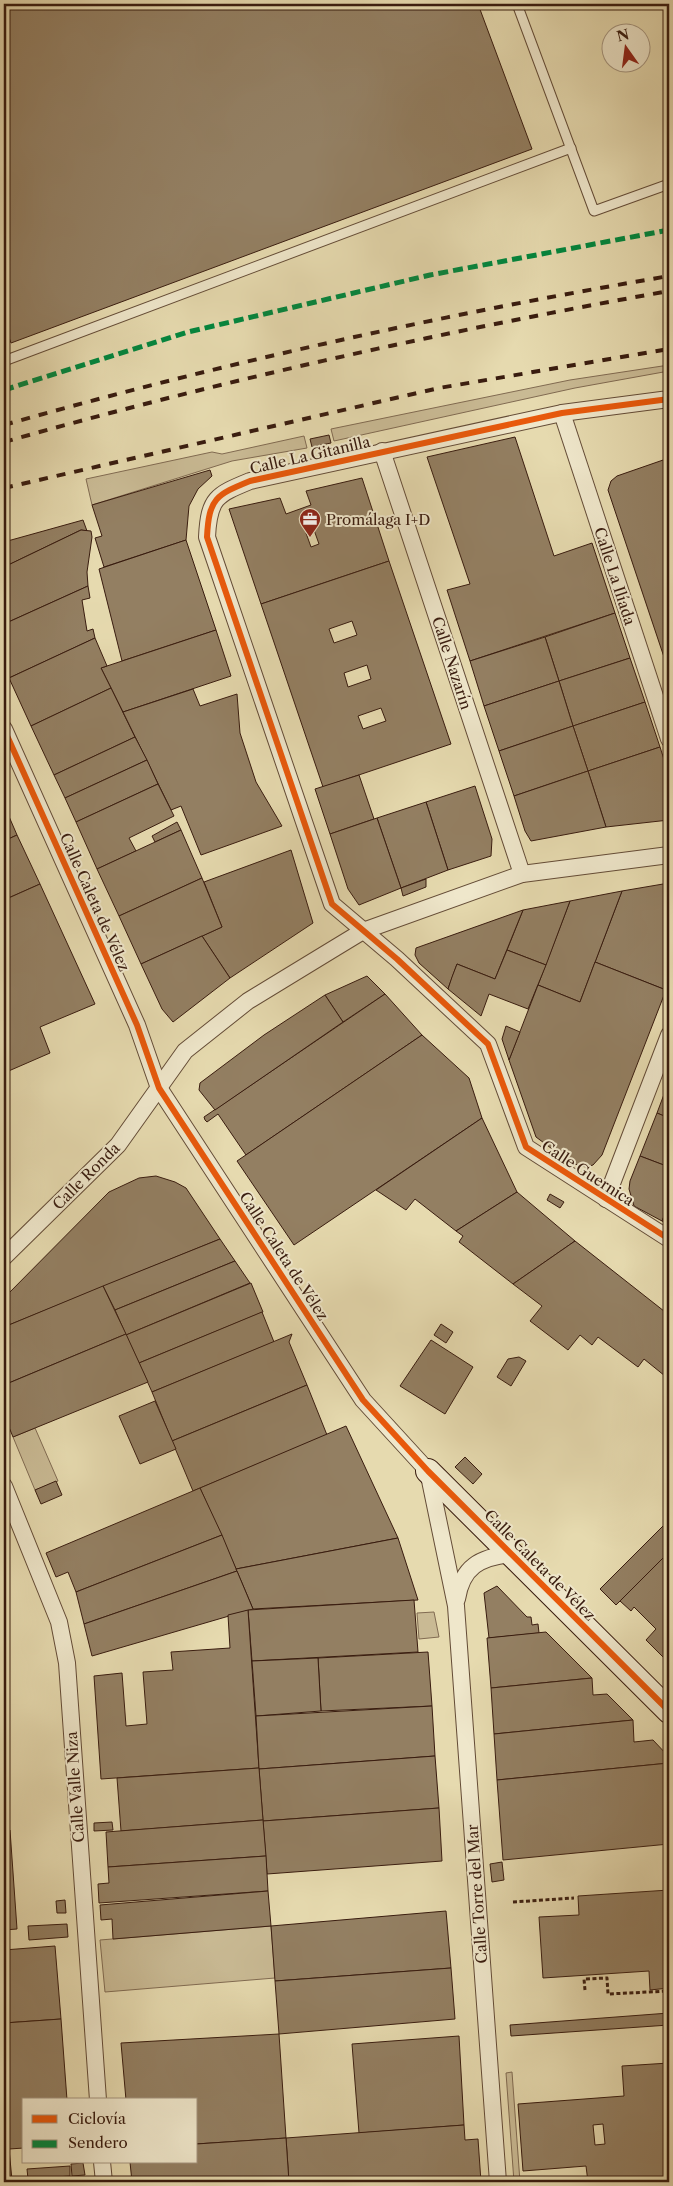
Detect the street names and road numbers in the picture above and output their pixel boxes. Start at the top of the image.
street label: Calle La Gitanilla [248,432,372,478]
street label: Calle La Ilíada [590,525,640,628]
street label: Calle Nazarín [428,614,476,712]
street label: Calle Caleta de Vélez [56,830,134,974]
street label: Calle Guernica [538,1136,638,1210]
street label: Calle Ronda [48,1138,124,1214]
street label: Calle Caleta de Vélez [235,1188,333,1324]
street label: Calle Caleta de Vélez [480,1505,600,1625]
street label: Calle Valle Niza [62,1731,88,1843]
street label: Calle Torre del Mar [463,1823,491,1964]

